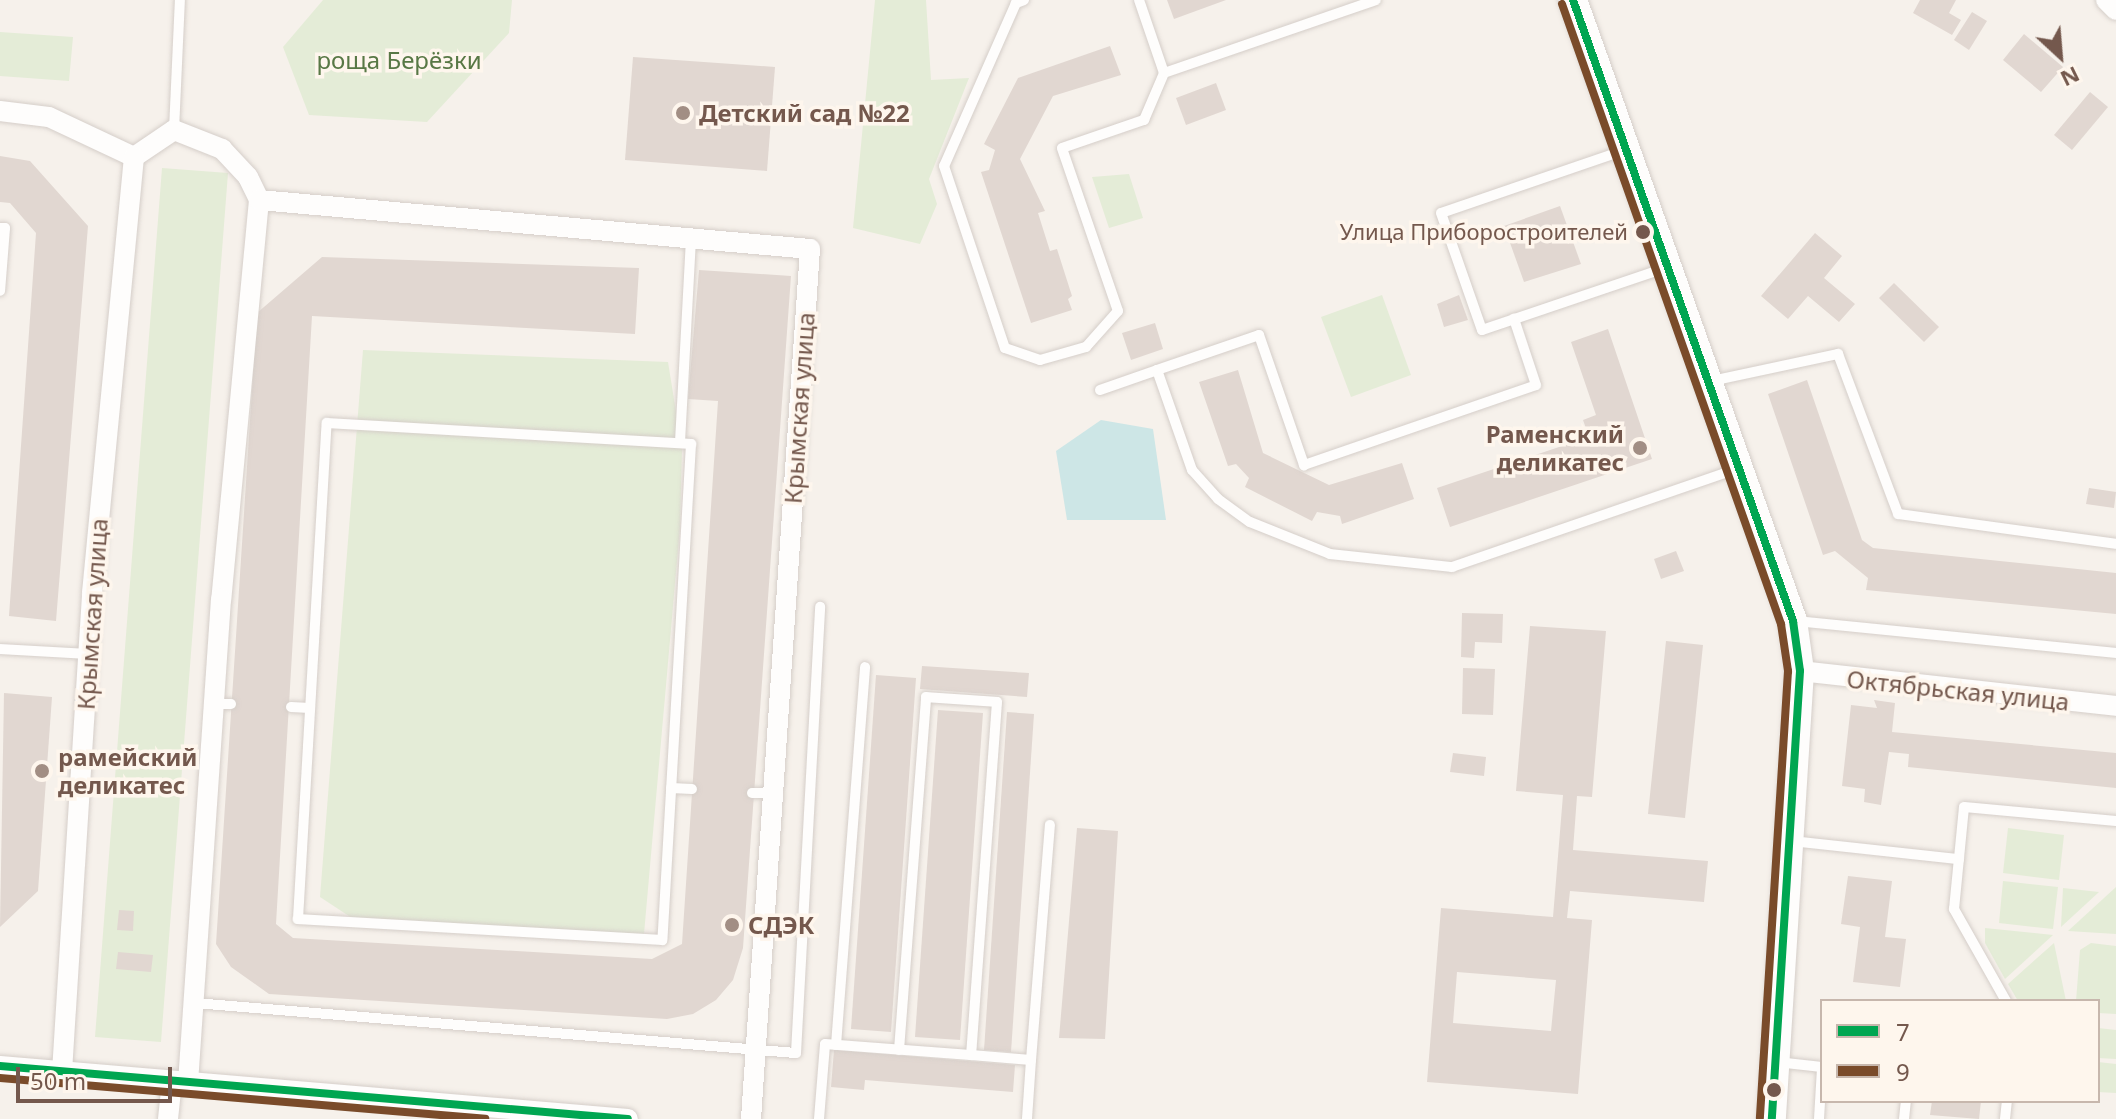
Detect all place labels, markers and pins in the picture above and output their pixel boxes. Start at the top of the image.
place label: Детский сад №22 [699,99,910,127]
marker: Детский сад №22 [674,104,692,122]
place label: Улица Приборостроителей [1340,219,1628,245]
marker: Улица Приборостроителей [1635,224,1651,240]
place label: Раменский деликатес [1486,420,1624,476]
marker: Раменский деликатес [1631,439,1649,457]
place label: рамейский деликатес [58,743,198,799]
marker: рамейский деликатес [33,762,51,780]
place label: СДЭК [748,911,814,939]
marker: СДЭК [723,916,741,934]
unlabelled marker [1766,1082,1782,1098]

